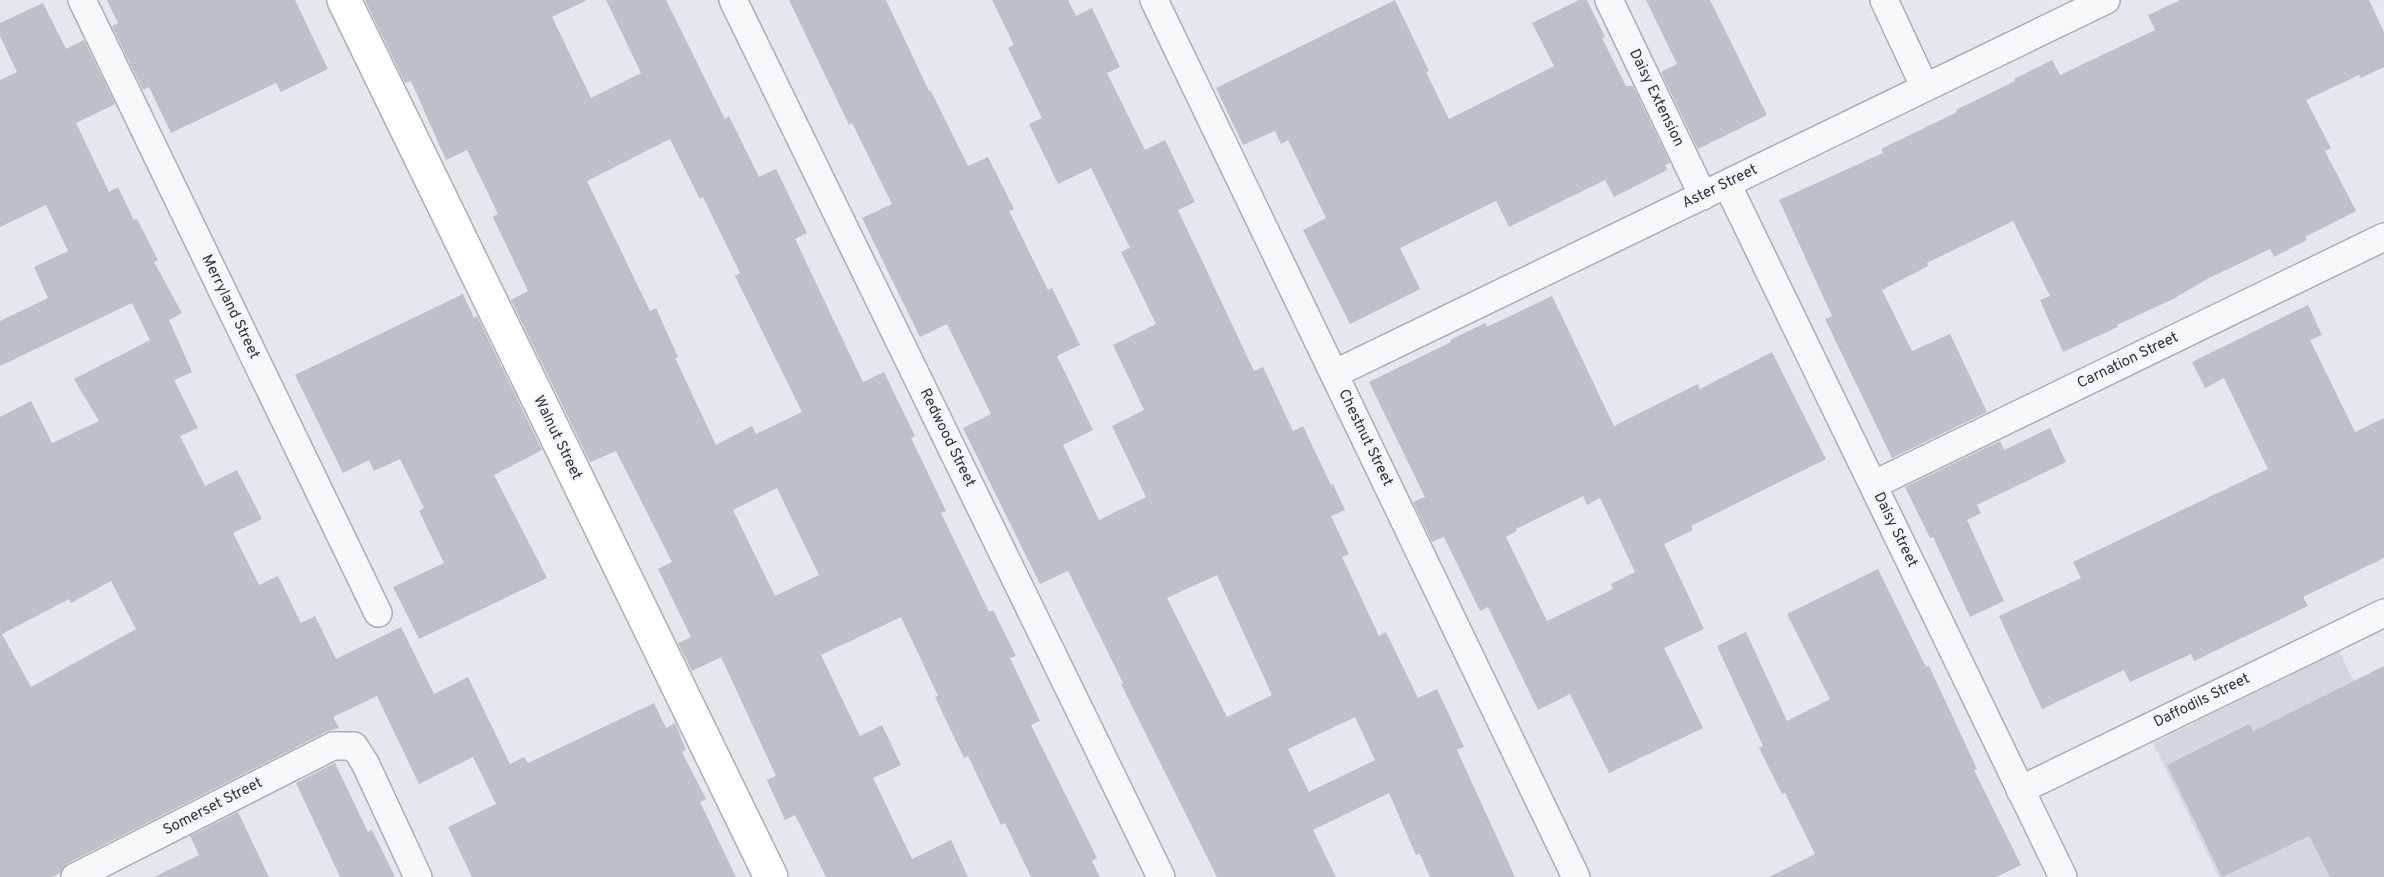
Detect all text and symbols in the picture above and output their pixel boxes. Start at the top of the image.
street label: Daisy Extension [1624,46,1688,150]
street label: Aster Street [1679,161,1761,213]
street label: Merryland Street [196,252,264,362]
street label: Carnation Street [2074,328,2182,394]
street label: Redwood Street [915,386,979,490]
street label: Chestnut Street [1333,386,1397,490]
street label: Walnut Street [528,393,586,483]
street label: Daisy Street [1869,489,1921,571]
street label: Daffodils Street [2151,670,2253,732]
street label: Somerset Street [160,774,266,840]

